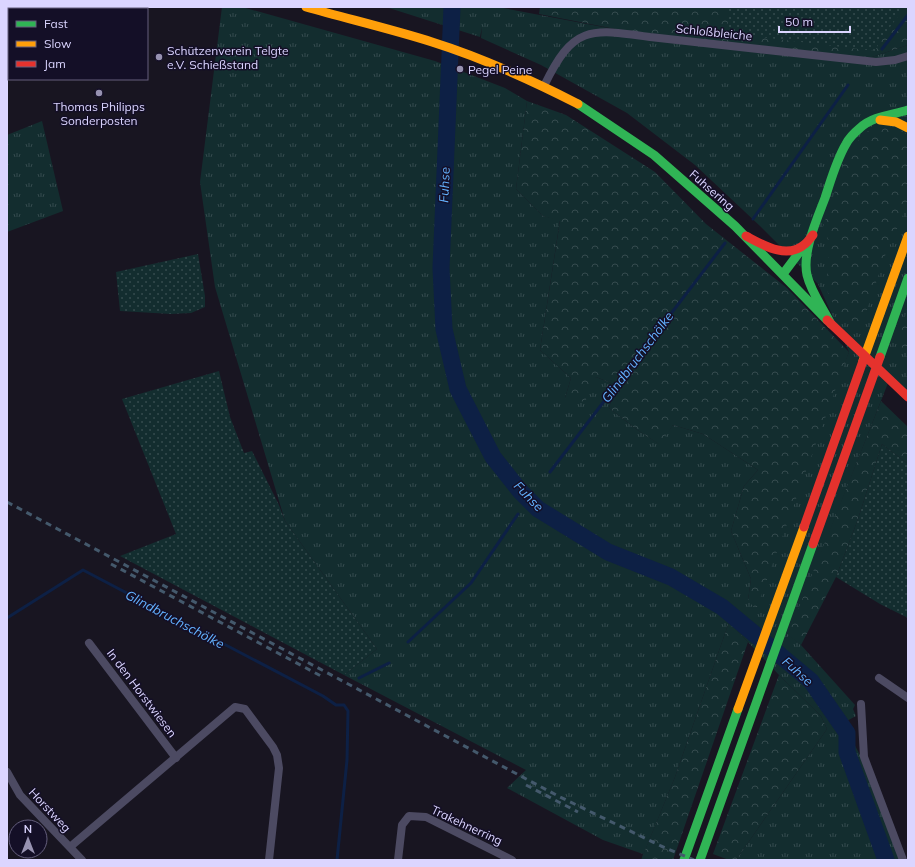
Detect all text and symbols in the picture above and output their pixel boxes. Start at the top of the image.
legend [8,8,148,80]
scale bar [779,8,850,34]
text: 50 m [785,14,813,29]
text: Fast [44,16,68,31]
street label: Schloßbleiche [675,21,753,43]
text: Slow [44,36,72,51]
place label: Schützenverein Telgte e.V. Schießstand [167,43,288,72]
marker: Schützenverein Telgte e.V. Schießstand [154,52,164,62]
text: Jam [44,56,66,71]
place label: Pegel Peine [468,62,532,77]
marker: Pegel Peine [455,64,465,74]
marker: Thomas Philipps Sonderposten [94,88,104,98]
place label: Thomas Philipps Sonderposten [53,99,145,128]
street label: Fuhsering [687,166,737,214]
water label: Fuhse [435,167,453,203]
water label: Glindbruchschölke [598,308,676,406]
water label: Fuhse [511,478,547,514]
water label: Glindbruchschölke [123,586,227,652]
street label: In den Horstwiesen [104,646,180,740]
water label: Fuhse [779,653,817,689]
street label: Horstweg [26,785,74,835]
street label: Trakehnerring [429,802,505,848]
north arrow [8,819,48,859]
text: N [24,822,32,836]

